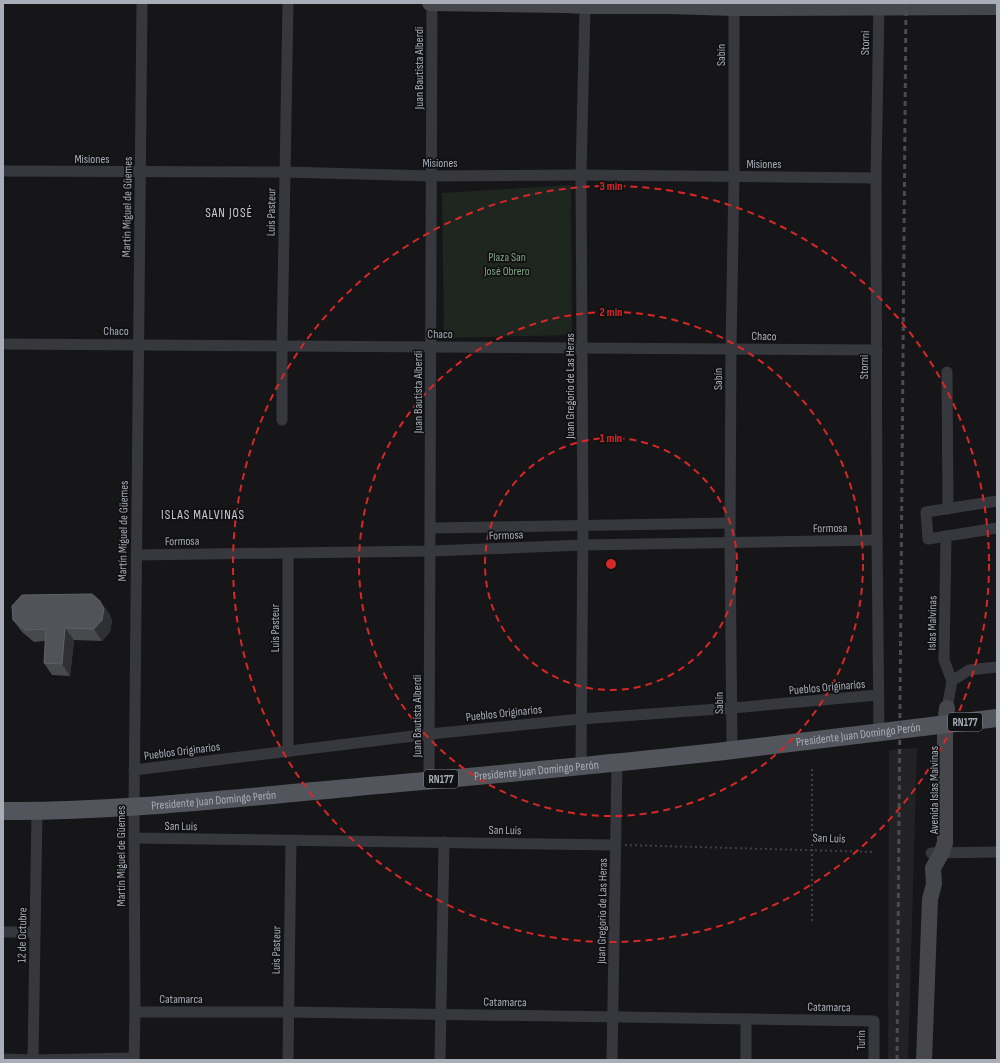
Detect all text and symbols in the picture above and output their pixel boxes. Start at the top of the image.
street label: Juan Bautista Alberdi [412,27,427,110]
street label: Storni [858,31,873,55]
street label: Sabín [714,44,729,66]
street label: Misiones [74,152,110,167]
street label: Martín Miguel de Güemes [119,156,136,258]
street label: Misiones [422,156,458,171]
street label: Misiones [746,157,782,172]
text: 3 min [600,179,622,194]
street label: Luis Pasteur [264,187,279,236]
district label: SAN JOSÉ [205,205,253,221]
park label: Plaza San José Obrero [483,250,530,279]
text: 2 min [600,305,622,320]
street label: Chaco [103,324,129,339]
street label: Chaco [427,327,453,342]
street label: Chaco [751,329,777,344]
street label: Juan Gregorio de Las Heras [563,333,578,440]
street label: Juan Bautista Alberdi [411,351,426,434]
street label: Storni [857,355,872,379]
street label: Sabín [711,368,726,390]
text: 1 min [600,431,622,446]
street label: Martín Miguel de Güemes [115,480,132,582]
district label: ISLAS MALVINAS [161,507,245,523]
street label: Formosa [813,521,848,536]
street label: Formosa [489,527,524,544]
street label: Formosa [165,534,200,549]
centre of rings [604,557,618,571]
street label: Islas Malvinas [925,596,940,651]
street label: Luis Pasteur [268,603,283,652]
street label: Juan Bautista Alberdi [410,675,425,758]
street label: Pueblos Originarios [788,677,866,698]
street label: Sabín [712,692,727,714]
street label: Pueblos Originarios [465,702,543,725]
road number: RN177 [948,713,982,731]
street label: Presidente Juan Domingo Perón [795,720,921,750]
street label: Pueblos Originarios [143,739,221,764]
street label: Avenida Islas Malvinas [927,746,942,835]
street label: Presidente Juan Domingo Perón [473,758,599,784]
road number: RN177 [424,770,458,788]
street label: Presidente Juan Domingo Perón [151,788,277,813]
street label: Martín Miguel de Güemes [114,806,129,906]
street label: San Luis [164,819,198,834]
street label: San Luis [488,823,522,838]
street label: San Luis [812,830,846,847]
street label: Juan Gregorio de Las Heras [594,858,611,965]
street label: 12 de Octubre [15,907,30,963]
street label: Luis Pasteur [269,925,284,974]
street label: Catamarca [159,992,203,1007]
street label: Catamarca [483,995,527,1010]
street label: Catamarca [807,1000,851,1015]
street label: Turin [854,1030,869,1050]

